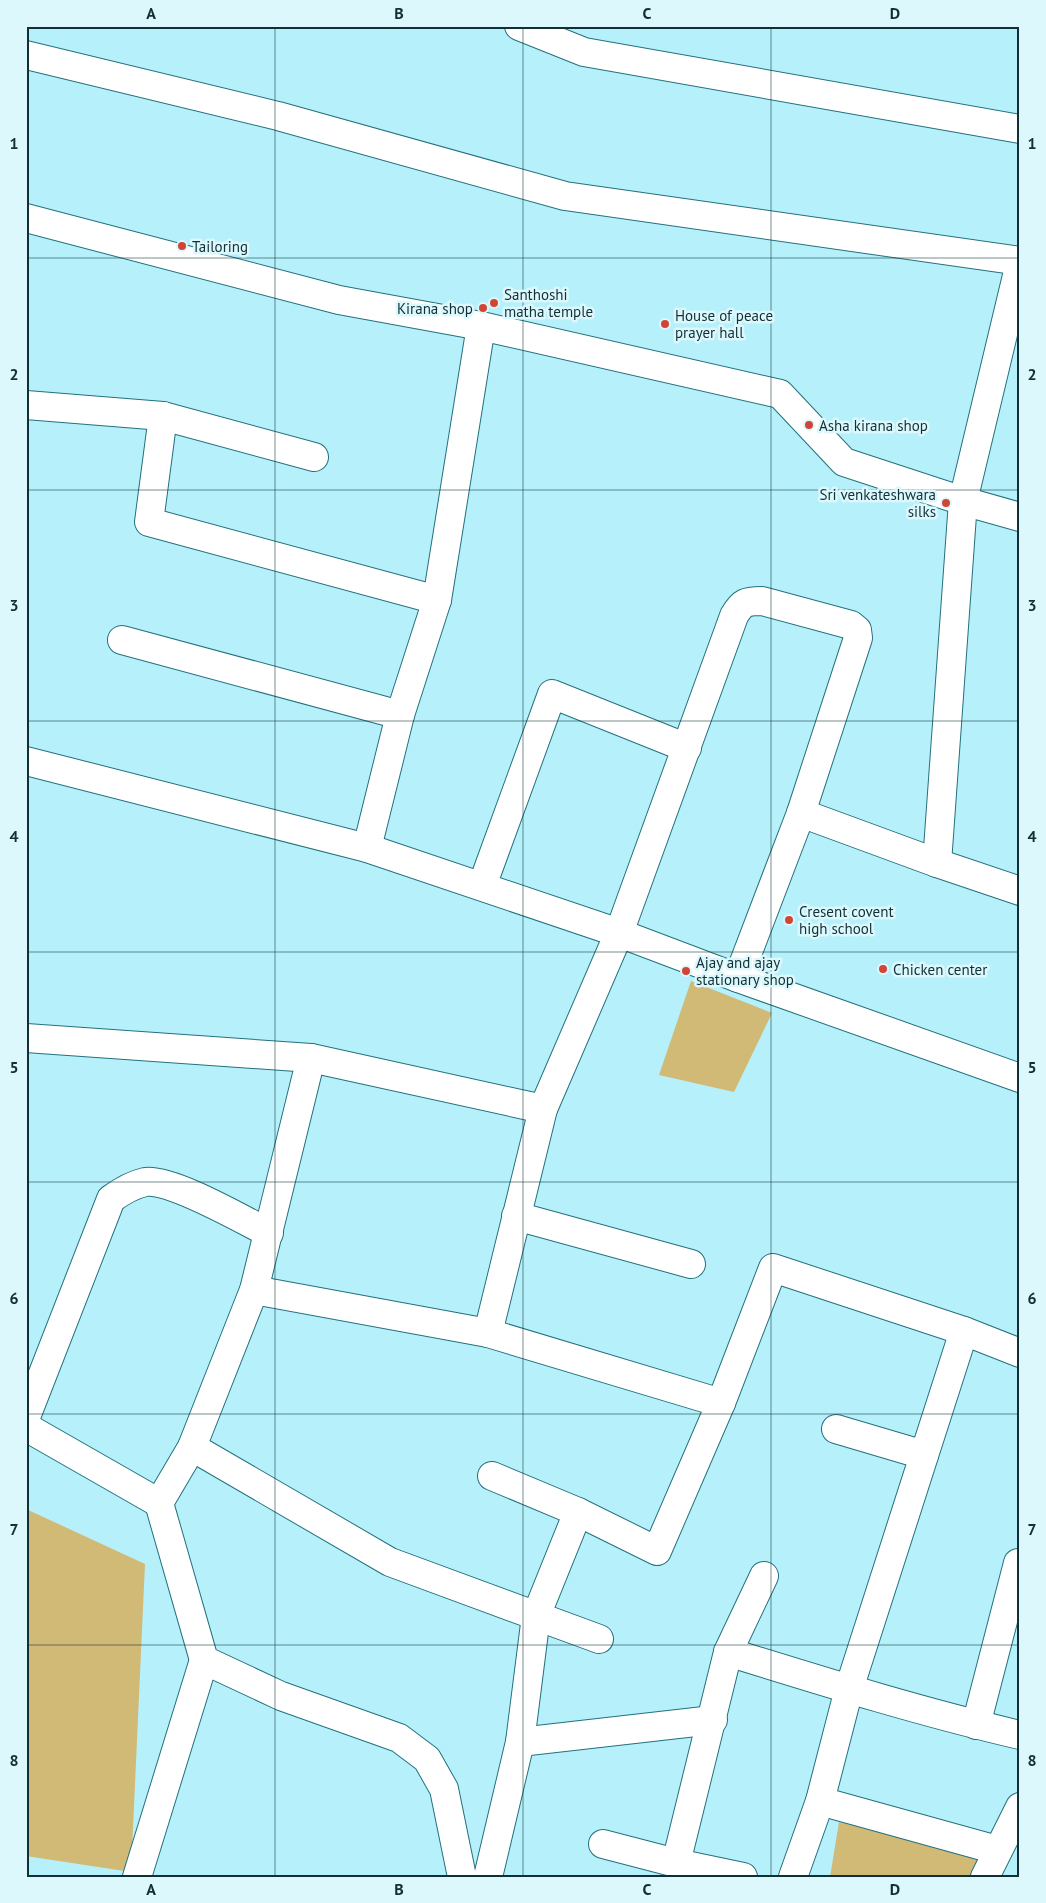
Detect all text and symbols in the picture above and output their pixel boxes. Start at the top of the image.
text: A [146,3,156,23]
text: B [394,3,404,23]
text: C [643,3,652,23]
text: D [890,3,900,23]
text: 1 [9,133,19,153]
text: 1 [1027,133,1037,153]
place label: Tailoring [192,237,248,256]
marker: Tailoring [176,240,188,252]
place label: Santhoshi matha temple [504,285,593,321]
marker: Santhoshi matha temple [488,297,500,309]
place label: Kirana shop [397,299,473,318]
marker: Kirana shop [477,302,489,314]
place label: House of peace prayer hall [675,306,773,342]
marker: House of peace prayer hall [659,318,671,330]
text: 2 [9,364,19,384]
text: 2 [1027,364,1037,384]
place label: Asha kirana shop [819,416,928,435]
marker: Asha kirana shop [803,419,815,431]
place label: Sri venkateshwara silks [820,485,936,521]
marker: Sri venkateshwara silks [940,497,952,509]
text: 3 [9,595,19,615]
text: 3 [1027,595,1037,615]
text: 4 [9,826,19,846]
text: 4 [1027,826,1037,846]
place label: Cresent covent high school [799,902,894,938]
marker: Cresent covent high school [783,914,795,926]
place label: Ajay and ajay stationary shop [696,953,794,989]
place label: Chicken center [893,960,987,979]
marker: Chicken center [877,963,889,975]
marker: Ajay and ajay stationary shop [680,965,692,977]
text: 5 [9,1057,19,1077]
text: 5 [1027,1057,1037,1077]
text: 6 [9,1288,19,1308]
text: 6 [1027,1288,1037,1308]
text: 7 [9,1519,19,1539]
text: 7 [1027,1519,1037,1539]
text: 8 [9,1750,19,1770]
text: 8 [1027,1750,1037,1770]
text: A [146,1879,156,1899]
text: B [394,1879,404,1899]
text: C [643,1879,652,1899]
text: D [890,1879,900,1899]

